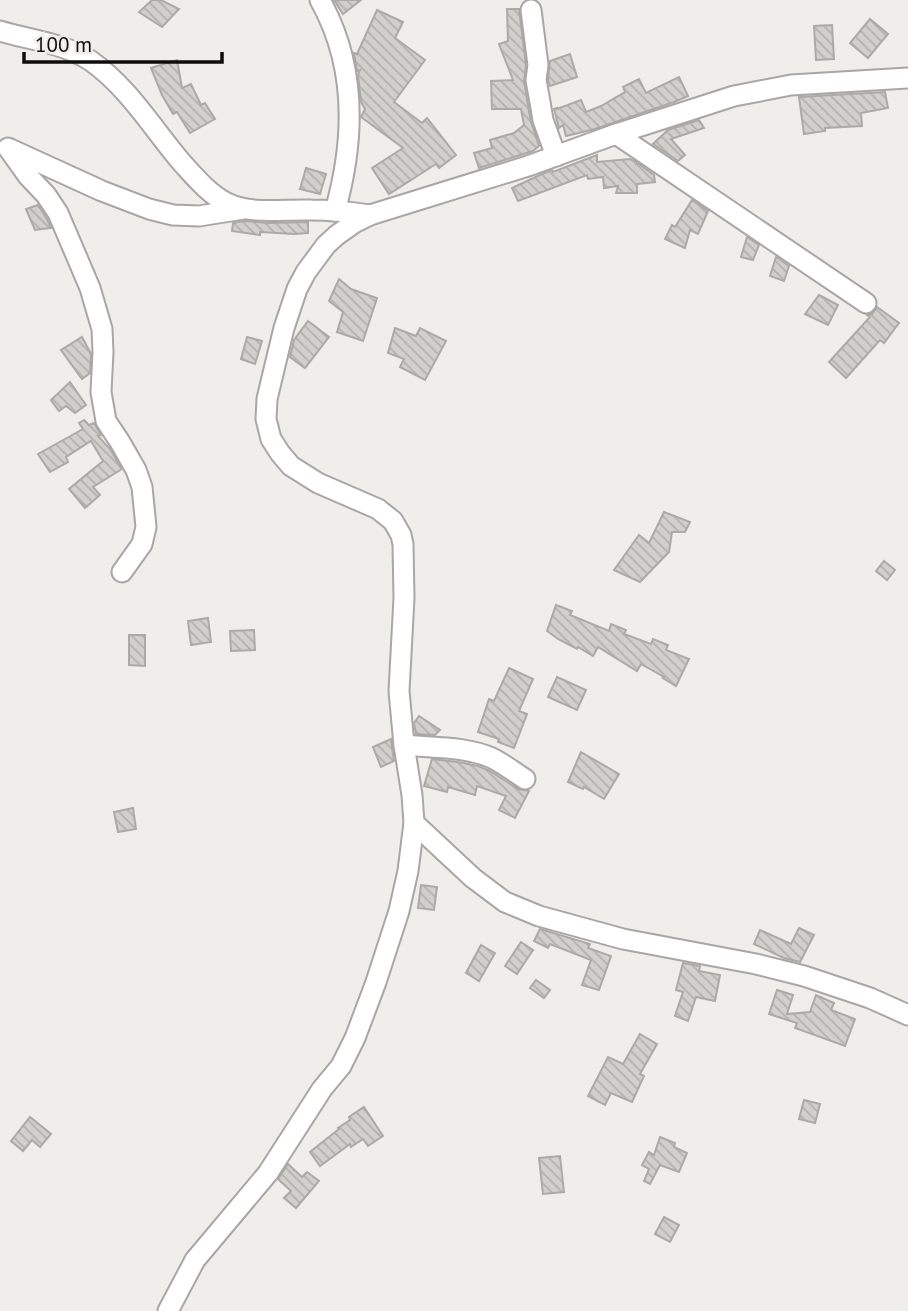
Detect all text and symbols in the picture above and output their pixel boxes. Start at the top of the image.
scale bar [24,21,222,65]
text: 100 m [35,31,92,58]

